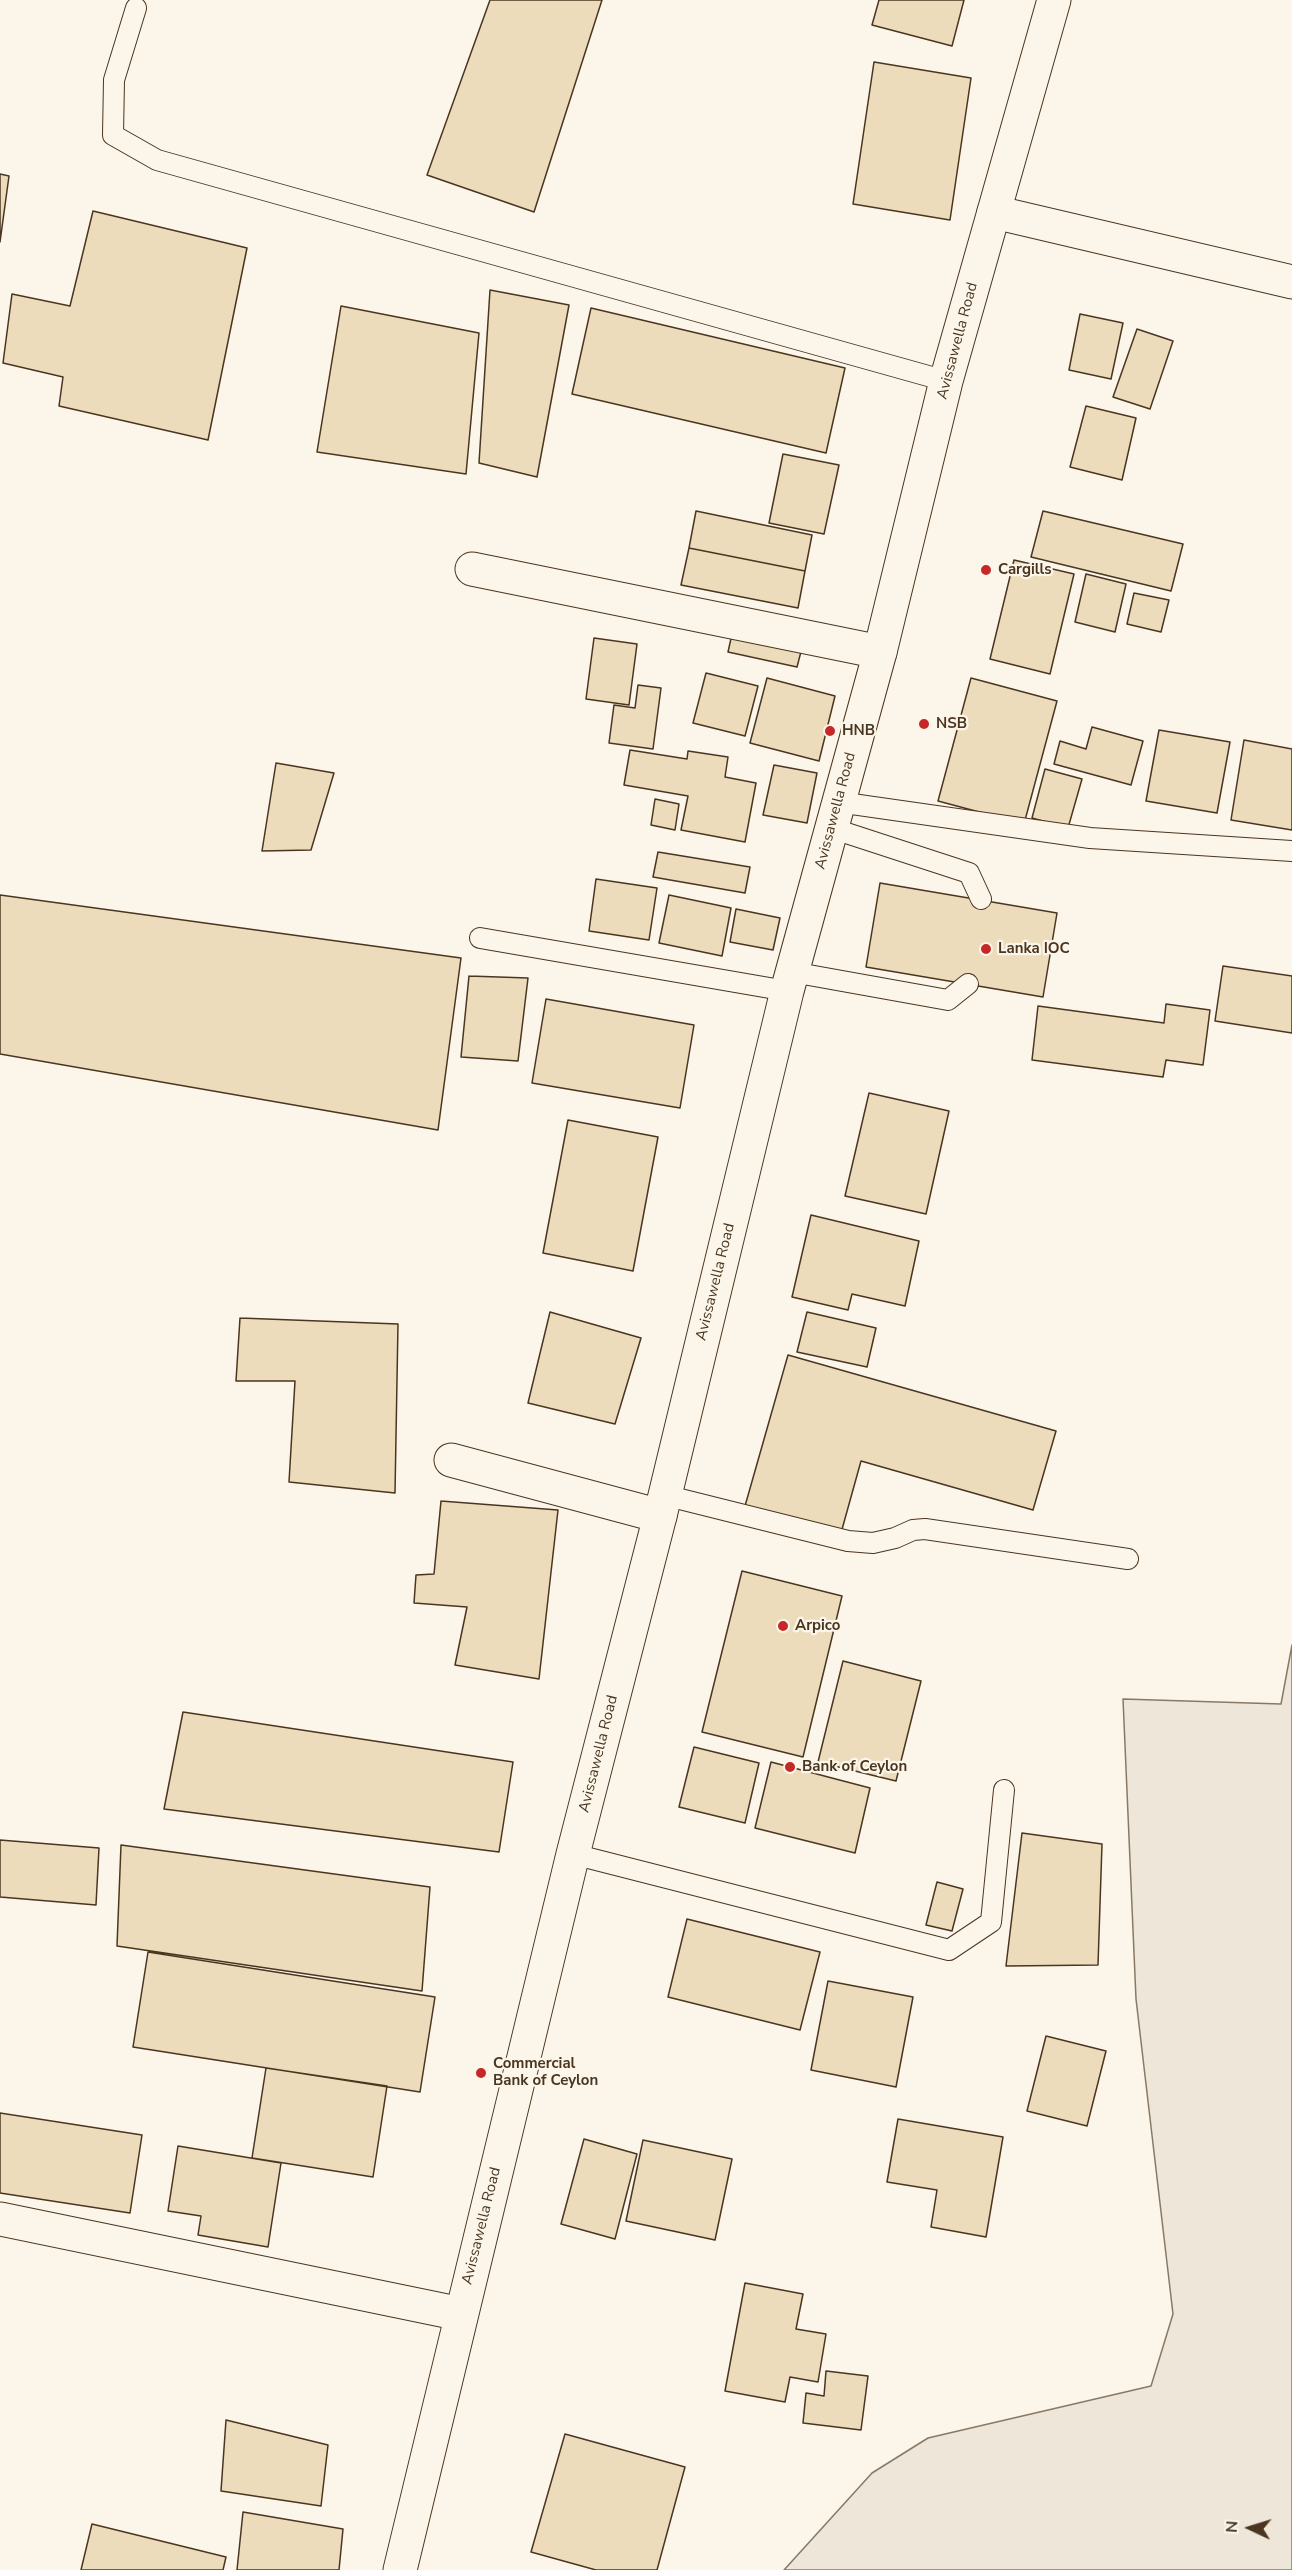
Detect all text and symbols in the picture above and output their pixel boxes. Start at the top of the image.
street label: Avissawella Road [934,281,982,401]
place label: Cargills [998,561,1052,579]
marker: Cargills [979,563,993,577]
place label: NSB [936,715,967,733]
marker: NSB [917,717,931,731]
place label: HNB [842,722,875,740]
marker: HNB [823,724,837,738]
street label: Avissawella Road [812,751,860,871]
place label: Lanka IOC [998,940,1070,958]
marker: Lanka IOC [979,942,993,956]
street label: Avissawella Road [693,1222,739,1342]
place label: Arpico [795,1617,840,1635]
marker: Arpico [776,1619,790,1633]
street label: Avissawella Road [576,1694,622,1814]
place label: Bank of Ceylon [802,1758,907,1776]
marker: Bank of Ceylon [783,1760,797,1774]
place label: Commercial Bank of Ceylon [493,2055,598,2090]
marker: Commercial Bank of Ceylon [474,2066,488,2080]
street label: Avissawella Road [459,2166,505,2286]
north arrow [1220,2498,1280,2558]
text: N [1221,2520,1243,2533]

